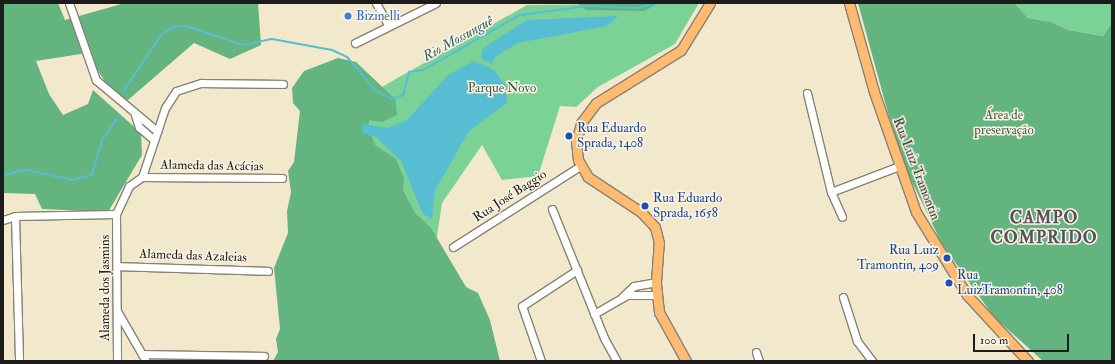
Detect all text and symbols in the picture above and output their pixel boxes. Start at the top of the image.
place label: Bizinelli [356,8,400,24]
marker: Bizinelli [343,11,353,21]
water label: Rio Mossunguê [420,13,496,65]
park label: Parque Novo [468,80,536,96]
park label: Área de preservação [974,108,1034,139]
street label: Rua Luiz Tramontin [889,116,943,222]
place label: Rua Eduardo Sprada, 1408 [577,121,646,152]
marker: Rua Eduardo Sprada, 1408 [564,131,574,141]
street label: Alameda das Acácias [160,157,264,175]
street label: Rua José Baggio [470,167,550,225]
place label: Rua Eduardo Sprada, 1658 [653,191,722,222]
marker: Rua Eduardo Sprada, 1658 [640,201,650,211]
district label: CAMPO COMPRIDO [990,208,1098,248]
street label: Alameda dos Jasmins [97,235,113,341]
place label: Rua Luiz Tramontin, 409 [857,243,939,274]
street label: Alameda das Azaleias [139,246,247,266]
marker: Rua Luiz Tramontin, 409 [942,253,952,263]
place label: Rua LuizTramontin, 408 [957,268,1063,299]
marker: Rua LuizTramontin, 408 [944,278,954,288]
scale bar [975,326,1071,352]
text: 100 m [980,333,1008,348]

